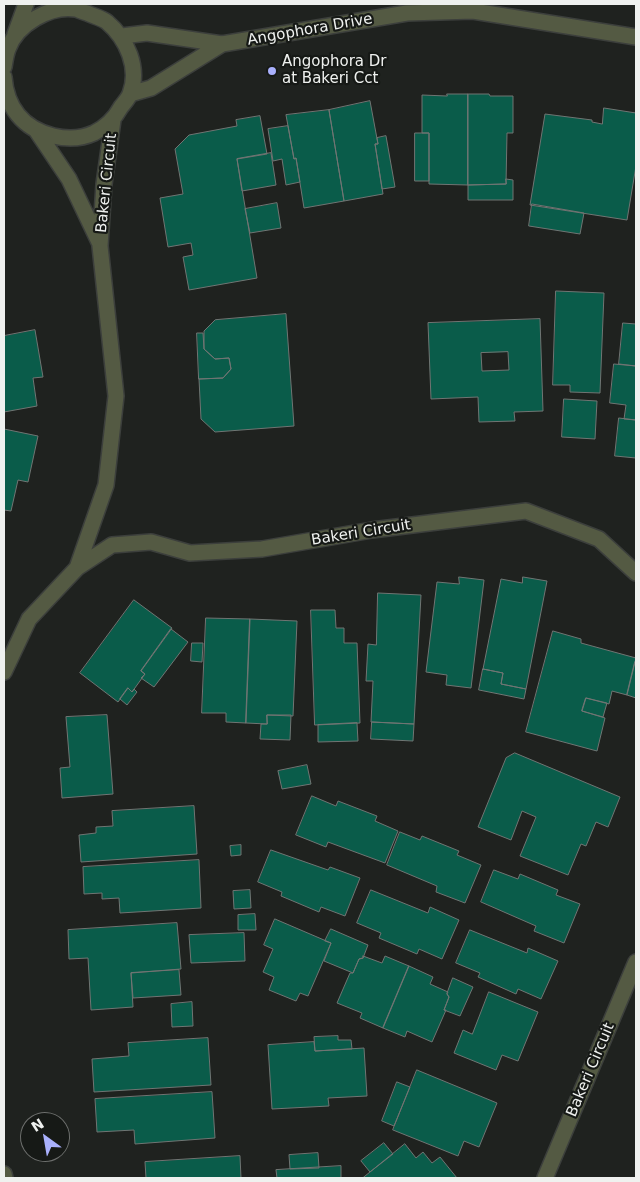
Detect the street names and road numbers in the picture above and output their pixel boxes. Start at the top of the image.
street label: Angophora Drive [246,10,374,50]
street label: Bakeri Circuit [93,132,121,234]
street label: Bakeri Circuit [310,516,412,550]
street label: Bakeri Circuit [563,1020,619,1120]

